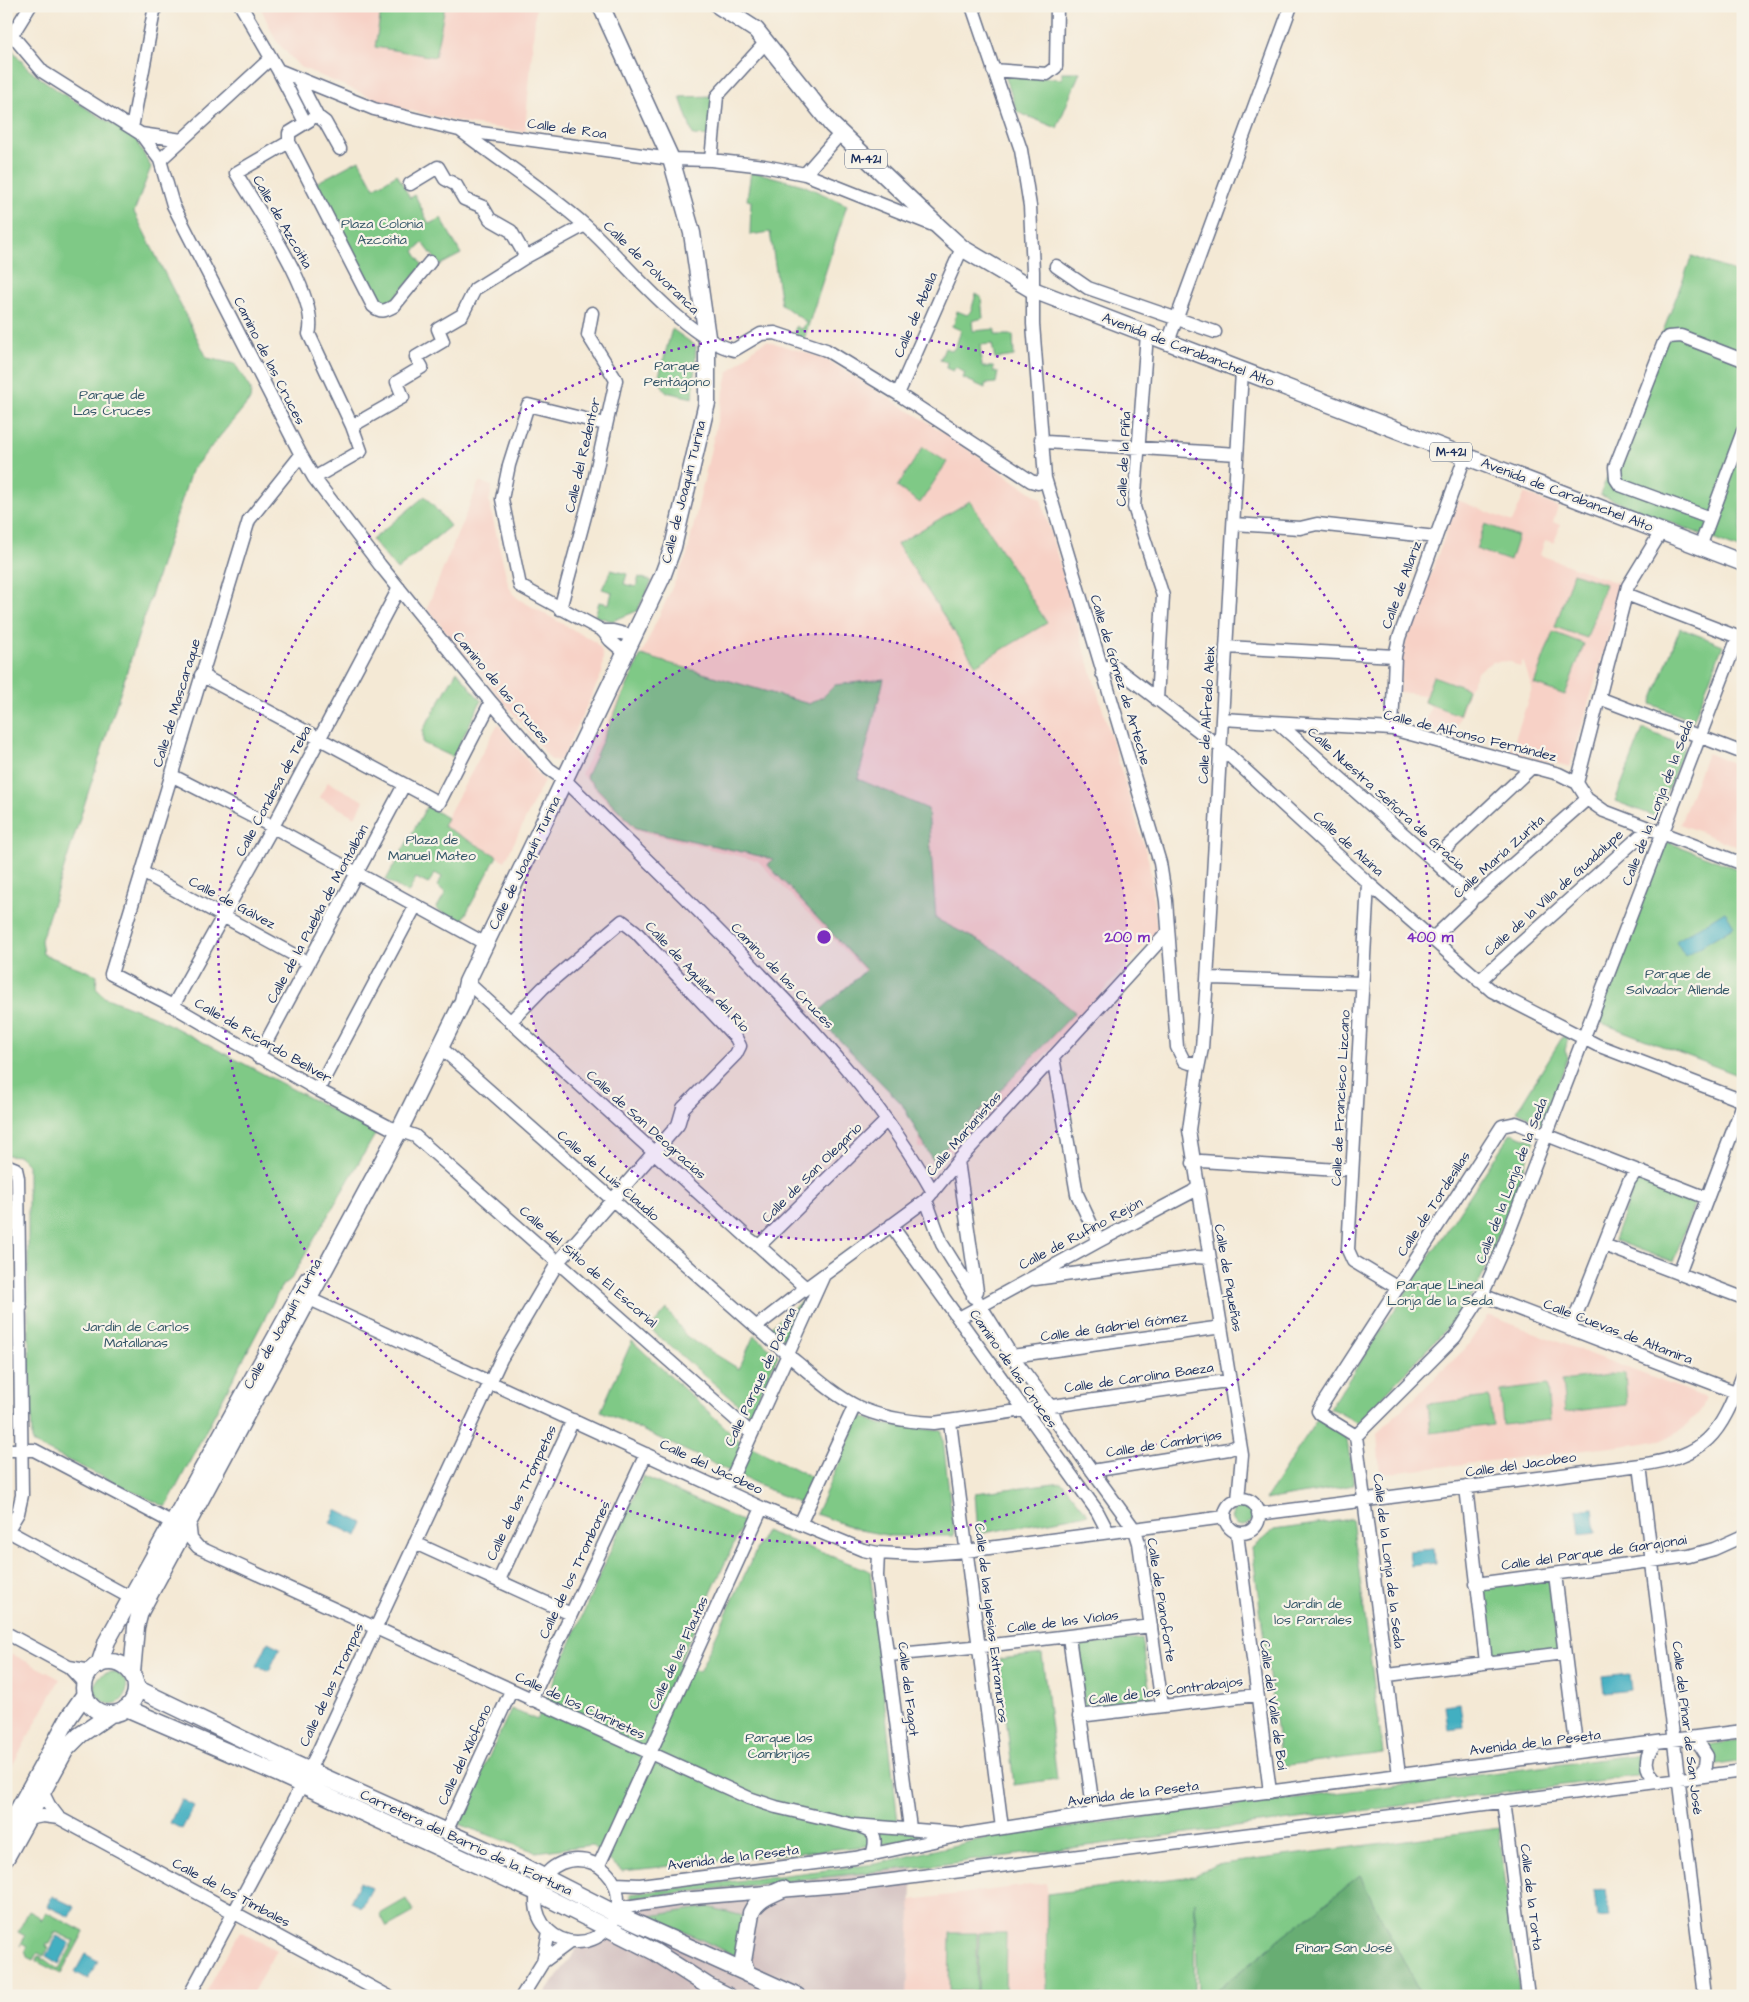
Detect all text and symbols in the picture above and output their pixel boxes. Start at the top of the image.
street label: Calle de Roa [526,114,608,144]
road number: M-421 [845,150,887,168]
street label: Calle de Azcoitia [247,172,317,272]
park label: Plaza Colonia Azcoitia [341,214,423,250]
street label: Calle de Polvoranca [598,217,704,319]
street label: Calle de Abella [889,269,943,361]
street label: Camino de las Cruces [228,294,310,428]
street label: Avenida de Carabanchel Alto [1099,308,1277,392]
park label: Parque Pentágono [644,356,710,392]
park label: Parque de Las Cruces [73,385,151,421]
street label: Calle del Redentor [560,395,606,515]
street label: Calle de la Piña [1112,411,1136,507]
street label: Calle de Joaquín Turina [657,419,711,565]
road number: M-421 [1430,442,1472,462]
street label: Avenida de Carabanchel Alto [1478,453,1656,537]
street label: Calle de Allariz [1377,538,1427,632]
street label: Calle de Gómez de Arteche [1085,592,1156,768]
street label: Camino de las Cruces [448,628,554,748]
street label: Calle de Mascaraque [148,636,206,770]
street label: Calle de Alfredo Aleix [1193,645,1221,784]
street label: Calle de Alfonso Fernández [1381,705,1559,767]
street label: Calle de la Lonja de la Seda [1617,717,1699,889]
street label: Calle Condesa de Teba [231,722,317,860]
street label: Calle Nuestra Señora de Gracia [1303,723,1469,875]
street label: Calle de Joaquín Turina [484,793,566,933]
street label: Calle de Alzina [1308,807,1388,881]
street label: Calle María Zurita [1449,811,1549,903]
street label: Calle de la Puebla de Montalbán [262,821,374,1007]
street label: Calle de la Villa de Guadalupe [1480,825,1628,961]
park label: Plaza de Manuel Mateo [388,830,476,866]
street label: Calle de Gálvez [185,872,279,934]
street label: Calle de Aguilar del Río [640,917,754,1037]
street label: Camino de las Cruces [726,918,838,1034]
text: 200 m [1103,927,1150,948]
text: 400 m [1407,927,1454,948]
centre of rings [815,928,833,946]
park label: Parque de Salvador Allende [1626,964,1730,1000]
street label: Calle de Ricardo Bellver [190,993,336,1089]
street label: Calle de Francisco Lizcano [1326,1009,1356,1187]
street label: Calle de San Deogracias [582,1066,710,1184]
street label: Calle Marianistas [922,1087,1006,1181]
street label: Calle de la Lonja de la Seda [1471,1095,1553,1267]
street label: Calle de San Olegario [757,1118,867,1228]
street label: Calle de Luis Claudio [552,1126,664,1226]
street label: Calle de Tordesillas [1392,1147,1476,1261]
street label: Calle de Rufino Rejón [1015,1193,1147,1275]
street label: Calle del Sitio de El Escorial [515,1201,661,1333]
street label: Calle de Piqueñas [1209,1223,1247,1333]
street label: Calle de Joaquín Turina [239,1255,327,1393]
park label: Parque Lineal Lonja de la Seda [1387,1275,1493,1311]
street label: Calle Cuevas de Altamira [1540,1294,1696,1370]
street label: Calle Parque de Doñana [720,1304,802,1450]
street label: Camino de las Cruces [964,1305,1062,1433]
street label: Calle de Gabriel Gómez [1039,1307,1189,1347]
park label: Jardín de Carlos Matallanas [83,1317,189,1353]
street label: Calle de Carolina Baeza [1063,1358,1215,1398]
street label: Calle de las Trompetas [482,1422,562,1564]
street label: Calle de Cambrijas [1105,1425,1223,1463]
street label: Calle del Jacobeo [656,1434,766,1500]
street label: Calle del Jacobeo [1464,1447,1578,1483]
street label: Calle de la Lonja de la Seda [1367,1473,1409,1649]
street label: Calle de los Trombones [534,1498,616,1642]
street label: Calle de las Iglesias Extramuros [969,1522,1013,1724]
street label: Calle del Parque de Garajonai [1500,1530,1688,1576]
street label: Calle de Pianoforte [1141,1537,1181,1664]
street label: Calle de las Flautas [644,1593,714,1713]
park label: Jardín de los Parrales [1274,1594,1352,1630]
street label: Calle de las Violas [1006,1605,1120,1639]
street label: Calle de las Trompas [295,1620,369,1750]
street label: Calle del Valle de Boí [1254,1639,1292,1772]
street label: Calle del Pinar de San José [1666,1640,1708,1816]
street label: Calle del Fagot [892,1641,924,1738]
street label: Calle de los Clarinetes [512,1667,648,1745]
street label: Calle de los Contrabajos [1088,1672,1244,1710]
street label: Calle del Xilófono [433,1701,497,1809]
street label: Avenida de la Peseta [1468,1725,1602,1761]
park label: Parque las Cambrijas [745,1728,813,1764]
street label: Avenida de la Peseta [1066,1776,1200,1812]
street label: Carretera del Barrio de la Fortuna [357,1785,575,1901]
street label: Avenida de la Peseta [666,1840,800,1876]
street label: Calle de la Torta [1515,1843,1547,1951]
street label: Calle de los Timbales [168,1853,294,1933]
park label: Pinar San José [1295,1938,1393,1958]

